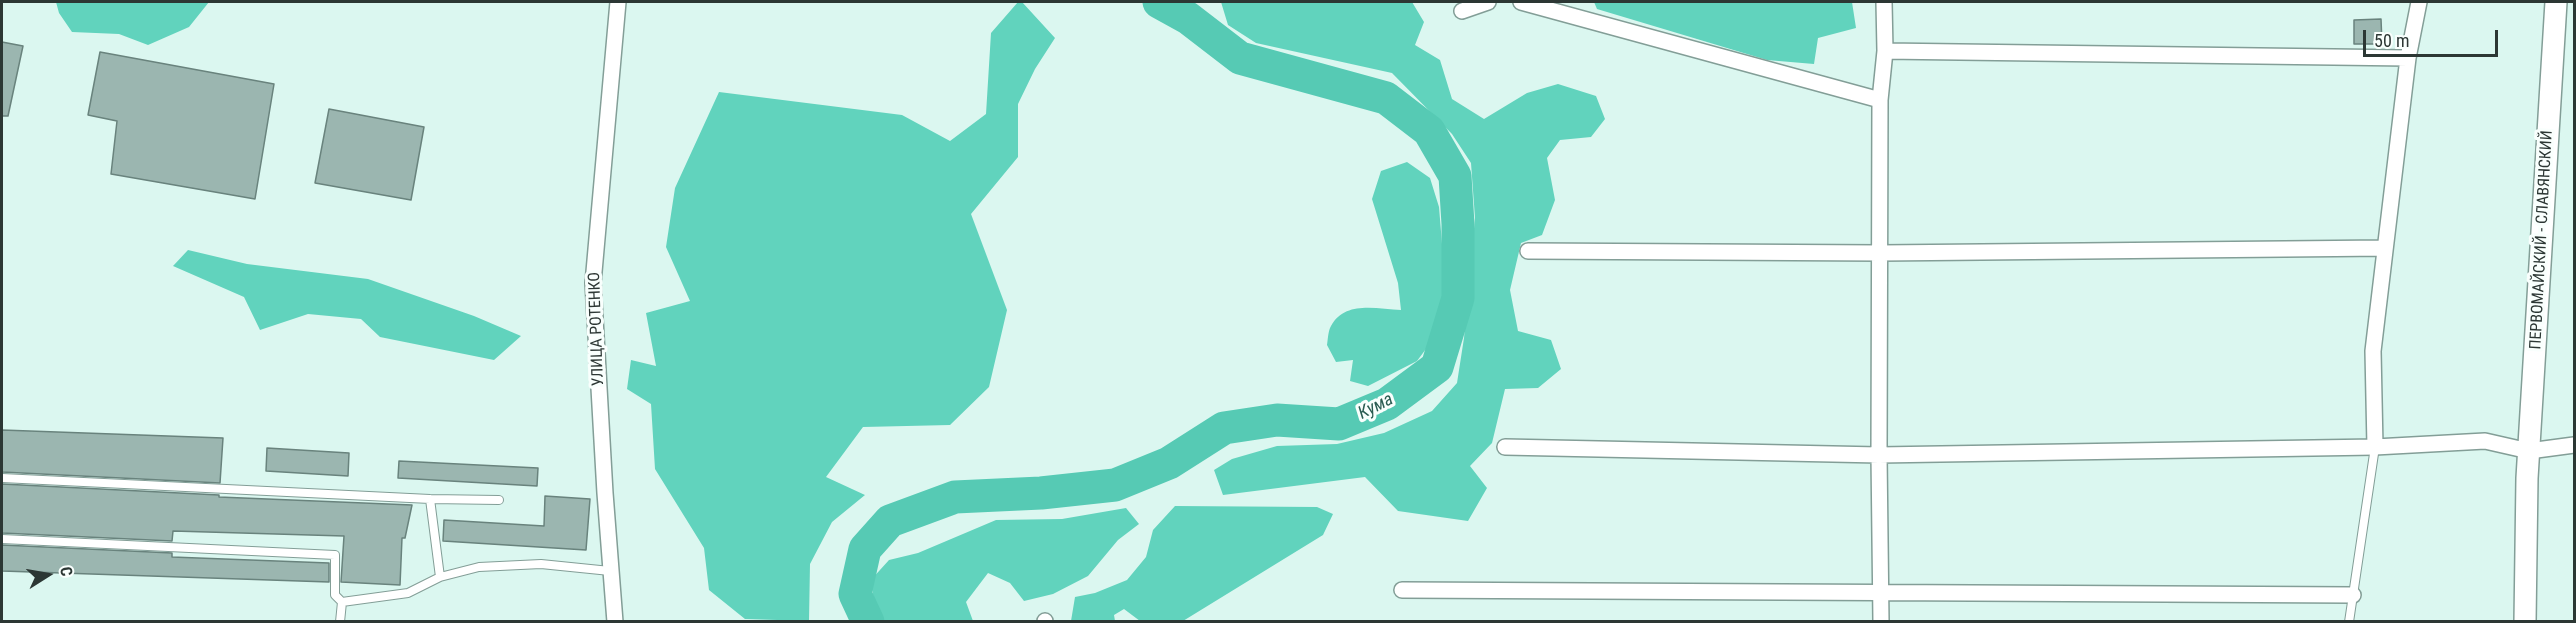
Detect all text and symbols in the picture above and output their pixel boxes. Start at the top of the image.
scale bar [2366,18,2501,56]
text: 50 m [2374,30,2409,51]
street label: ПЕРВОМАЙСКИЙ - СЛАВЯНСКИЙ [2527,130,2557,350]
street label: УЛИЦА РОТЕНКО [585,272,609,386]
water label: Кума [1355,389,1397,425]
north arrow [18,545,78,605]
text: С [56,565,76,578]

